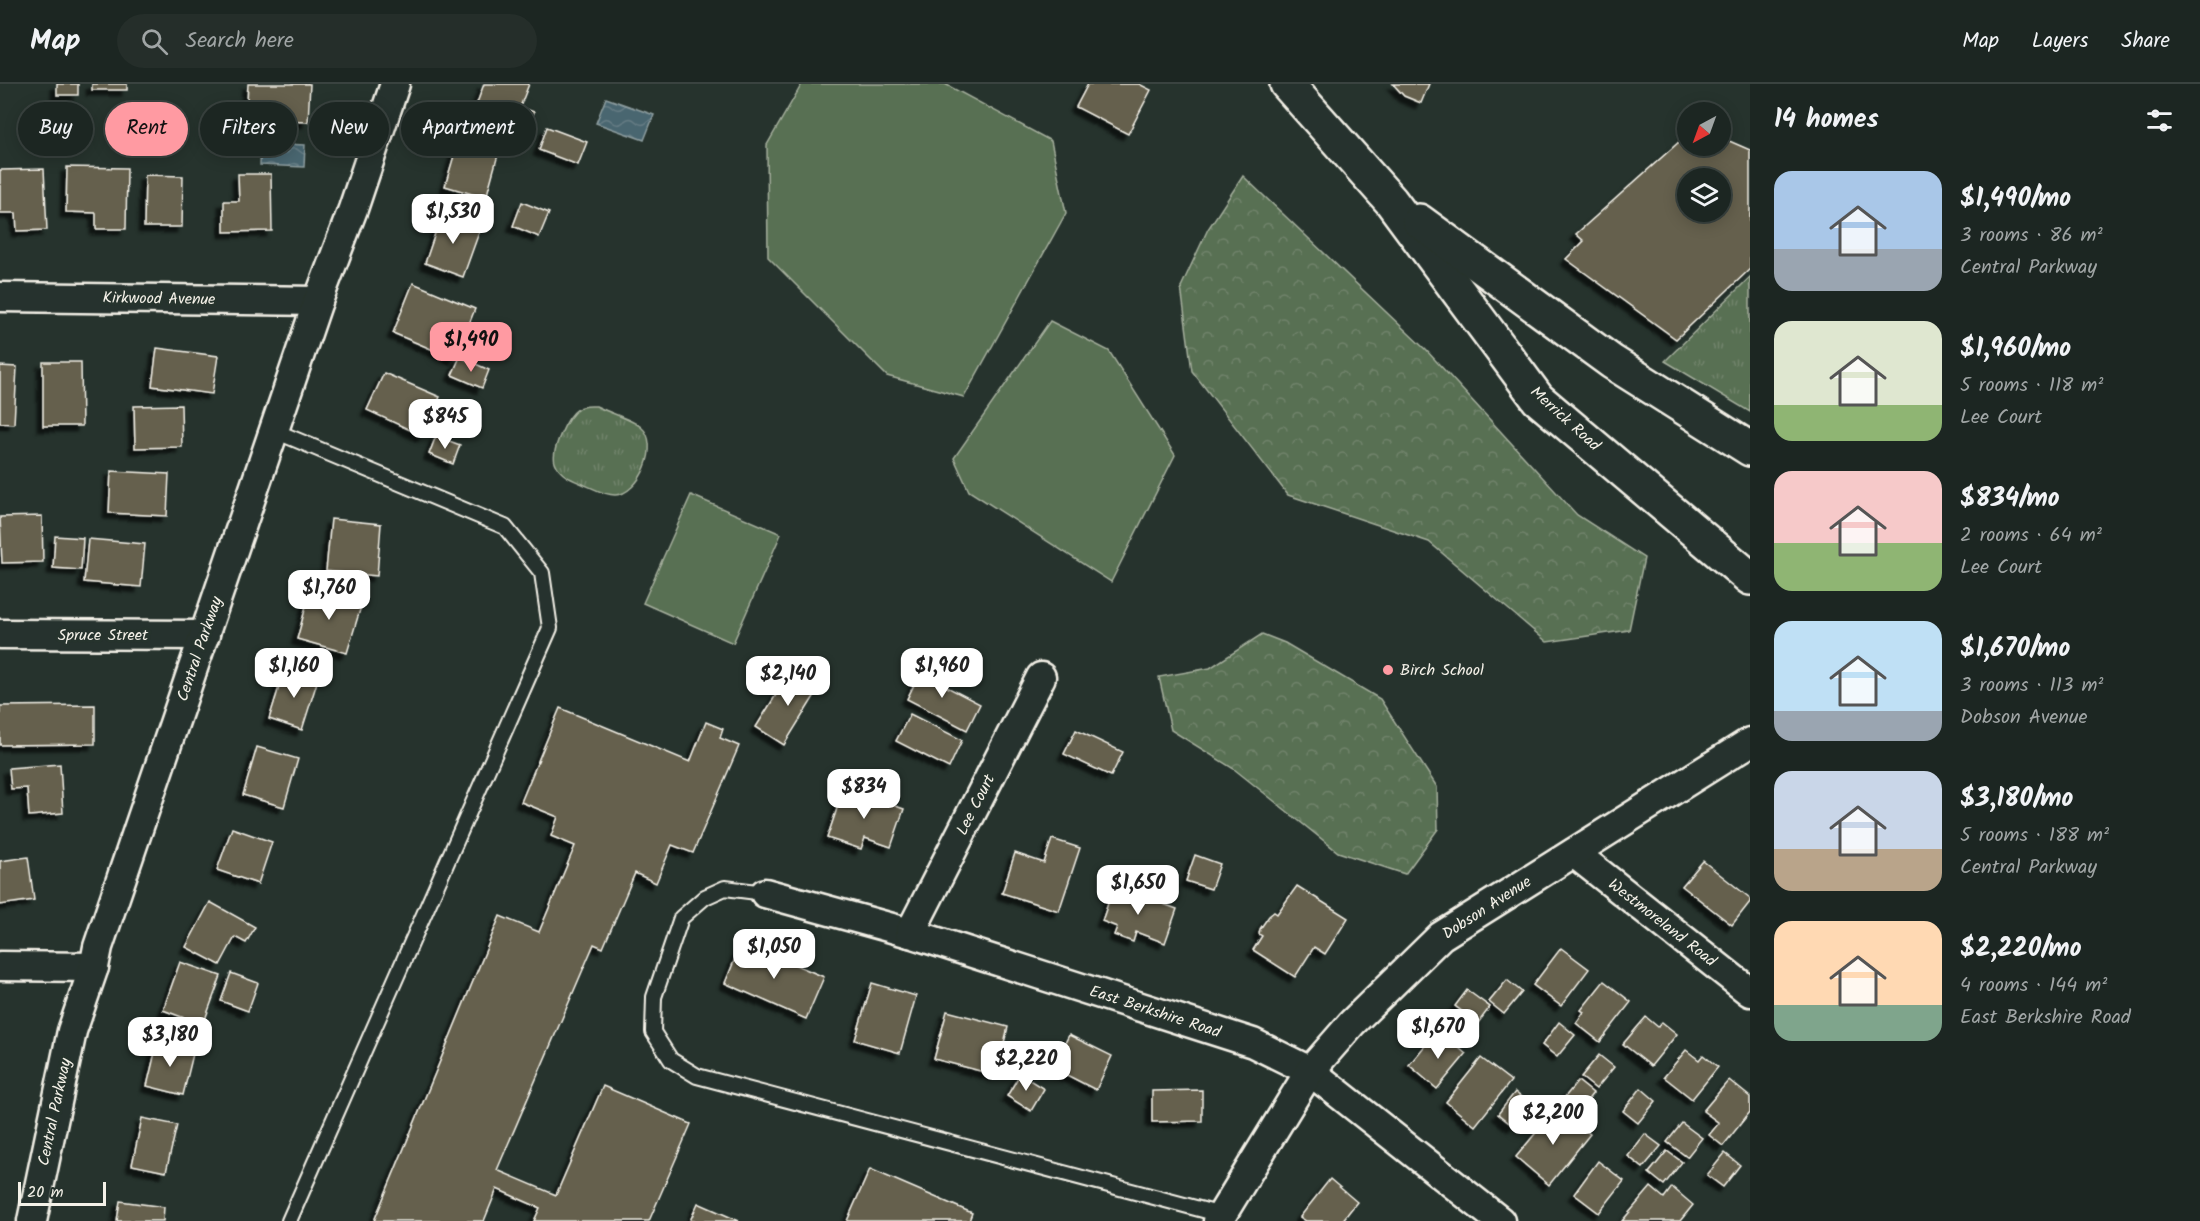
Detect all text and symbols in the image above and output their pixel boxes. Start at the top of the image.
search box [117,14,537,68]
text: Map [30,19,81,64]
text: Search here [186,24,294,59]
icon: search [138,25,171,58]
text: Map [1962,25,1999,58]
text: Layers [2032,25,2088,58]
text: Share [2121,25,2170,58]
text: 14 homes [1774,99,1879,141]
chip: Buy [18,102,93,156]
chip: Rent [105,102,188,156]
chip: Filters [200,102,297,156]
chip: New [309,102,389,156]
chip: Apartment [401,102,536,156]
north arrow [1677,102,1731,156]
map controls [1677,102,1731,222]
icon: filters [2143,104,2176,137]
button: layers [1677,168,1731,222]
text: $1,490/mo [1960,178,2071,220]
pin: $1,530 [404,194,502,245]
icon: home [1822,195,1894,267]
text: $1,530 [426,197,480,229]
text: 3 rooms · 86 m² [1960,220,2103,252]
text: Central Parkway [1960,252,2097,284]
street label: Kirkwood Avenue [102,286,216,312]
pin: $1,490 [422,322,520,373]
text: $1,490 [444,325,498,357]
text: $1,960/mo [1960,328,2071,370]
icon: home [1822,345,1894,417]
text: 5 rooms · 118 m² [1960,370,2103,402]
street label: Merrick Road [1524,380,1607,458]
pin: $845 [409,399,481,450]
text: $845 [423,402,467,434]
text: Lee Court [1960,402,2042,434]
text: $834/mo [1960,478,2060,520]
icon: home [1822,495,1894,567]
text: 2 rooms · 64 m² [1960,520,2102,552]
text: Lee Court [1960,552,2042,584]
pin: $1,760 [280,570,378,621]
text: $1,760 [302,573,356,605]
street label: Central Parkway [170,593,230,705]
street label: Spruce Street [58,623,149,648]
text: $1,670/mo [1960,628,2070,670]
icon: home [1822,645,1894,717]
pin: $1,160 [245,648,343,699]
pin: $1,960 [893,648,991,699]
text: $1,160 [269,651,319,683]
text: $1,960 [915,651,969,683]
pin: $2,140 [739,656,837,707]
place label: Birch School [1400,658,1484,683]
text: $2,140 [760,659,816,691]
marker: Birch School [1381,663,1395,677]
text: 3 rooms · 113 m² [1960,670,2103,702]
text: Dobson Avenue [1960,702,2088,734]
pin: $834 [828,769,900,820]
street label: Lee Court [950,769,1002,840]
text: $834 [841,772,887,804]
text: $3,180/mo [1960,778,2073,820]
icon: home [1822,795,1894,867]
text: 5 rooms · 188 m² [1960,820,2109,852]
text: Central Parkway [1960,852,2097,884]
pin: $1,650 [1089,865,1187,916]
text: $1,650 [1111,868,1165,900]
street label: Dobson Avenue [1437,870,1537,946]
street label: Westmoreland Road [1602,873,1722,974]
text: $2,220/mo [1960,928,2082,970]
pin: $1,050 [725,929,823,980]
text: $1,050 [747,932,801,964]
icon: home [1822,945,1894,1017]
text: 4 rooms · 144 m² [1960,970,2107,1002]
street label: East Berkshire Road [1086,979,1225,1045]
text: East Berkshire Road [1960,1002,2131,1034]
pin: $1,670 [1389,1009,1487,1060]
text: $1,670 [1411,1012,1465,1044]
pin: $3,180 [121,1017,219,1068]
text: $3,180 [142,1020,198,1052]
pin: $2,220 [977,1041,1075,1092]
text: $2,220 [995,1044,1057,1076]
street label: Central Parkway [31,1055,79,1168]
pin: $2,200 [1504,1095,1602,1146]
text: $2,200 [1523,1098,1583,1130]
scale bar [18,1179,106,1206]
text: 20 m [27,1180,63,1205]

